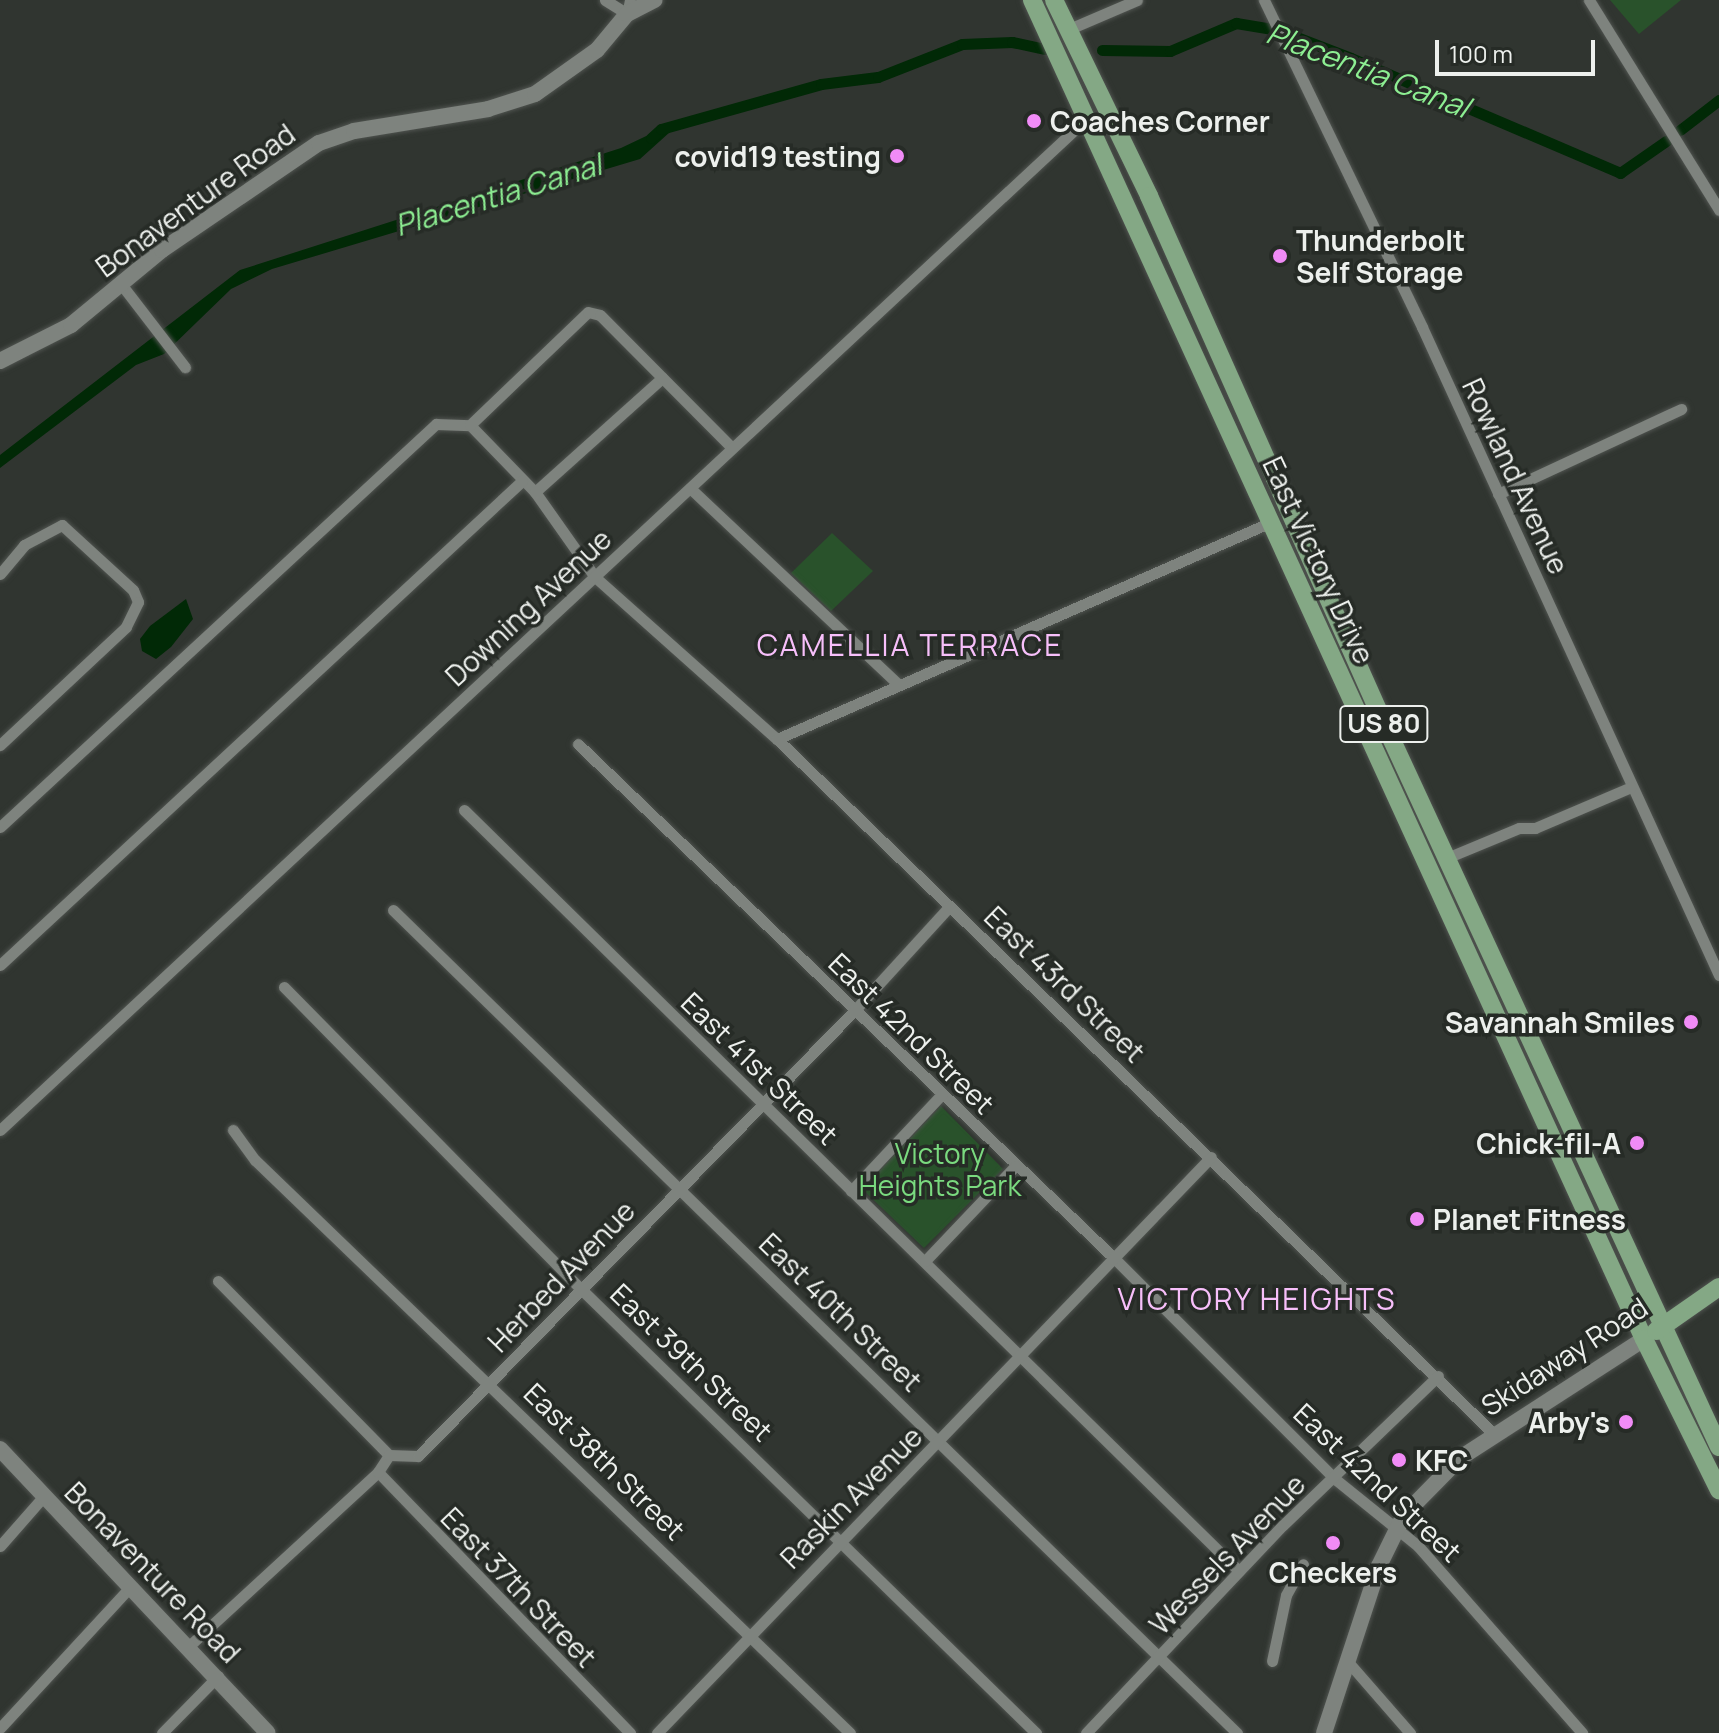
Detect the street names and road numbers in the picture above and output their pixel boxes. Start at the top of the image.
street label: Bonaventure Road [89,117,301,283]
street label: Rowland Avenue [1456,373,1576,579]
street label: East Victory Drive [1256,451,1382,669]
street label: Downing Avenue [438,522,618,692]
road number: US 80 [1338,702,1430,746]
street label: East 43rd Street [978,899,1152,1069]
street label: East 42nd Street [822,946,1002,1120]
street label: East 41st Street [675,985,845,1151]
street label: Herbed Avenue [481,1194,641,1358]
street label: East 40th Street [753,1226,929,1398]
street label: East 39th Street [604,1276,780,1448]
street label: Skidaway Road [1475,1290,1653,1422]
street label: East 38th Street [518,1376,692,1546]
street label: East 42nd Street [1287,1396,1469,1568]
street label: Raskin Avenue [773,1419,929,1575]
street label: Wessels Avenue [1142,1467,1312,1641]
street label: Bonaventure Road [58,1475,248,1669]
street label: East 37th Street [435,1500,603,1674]

